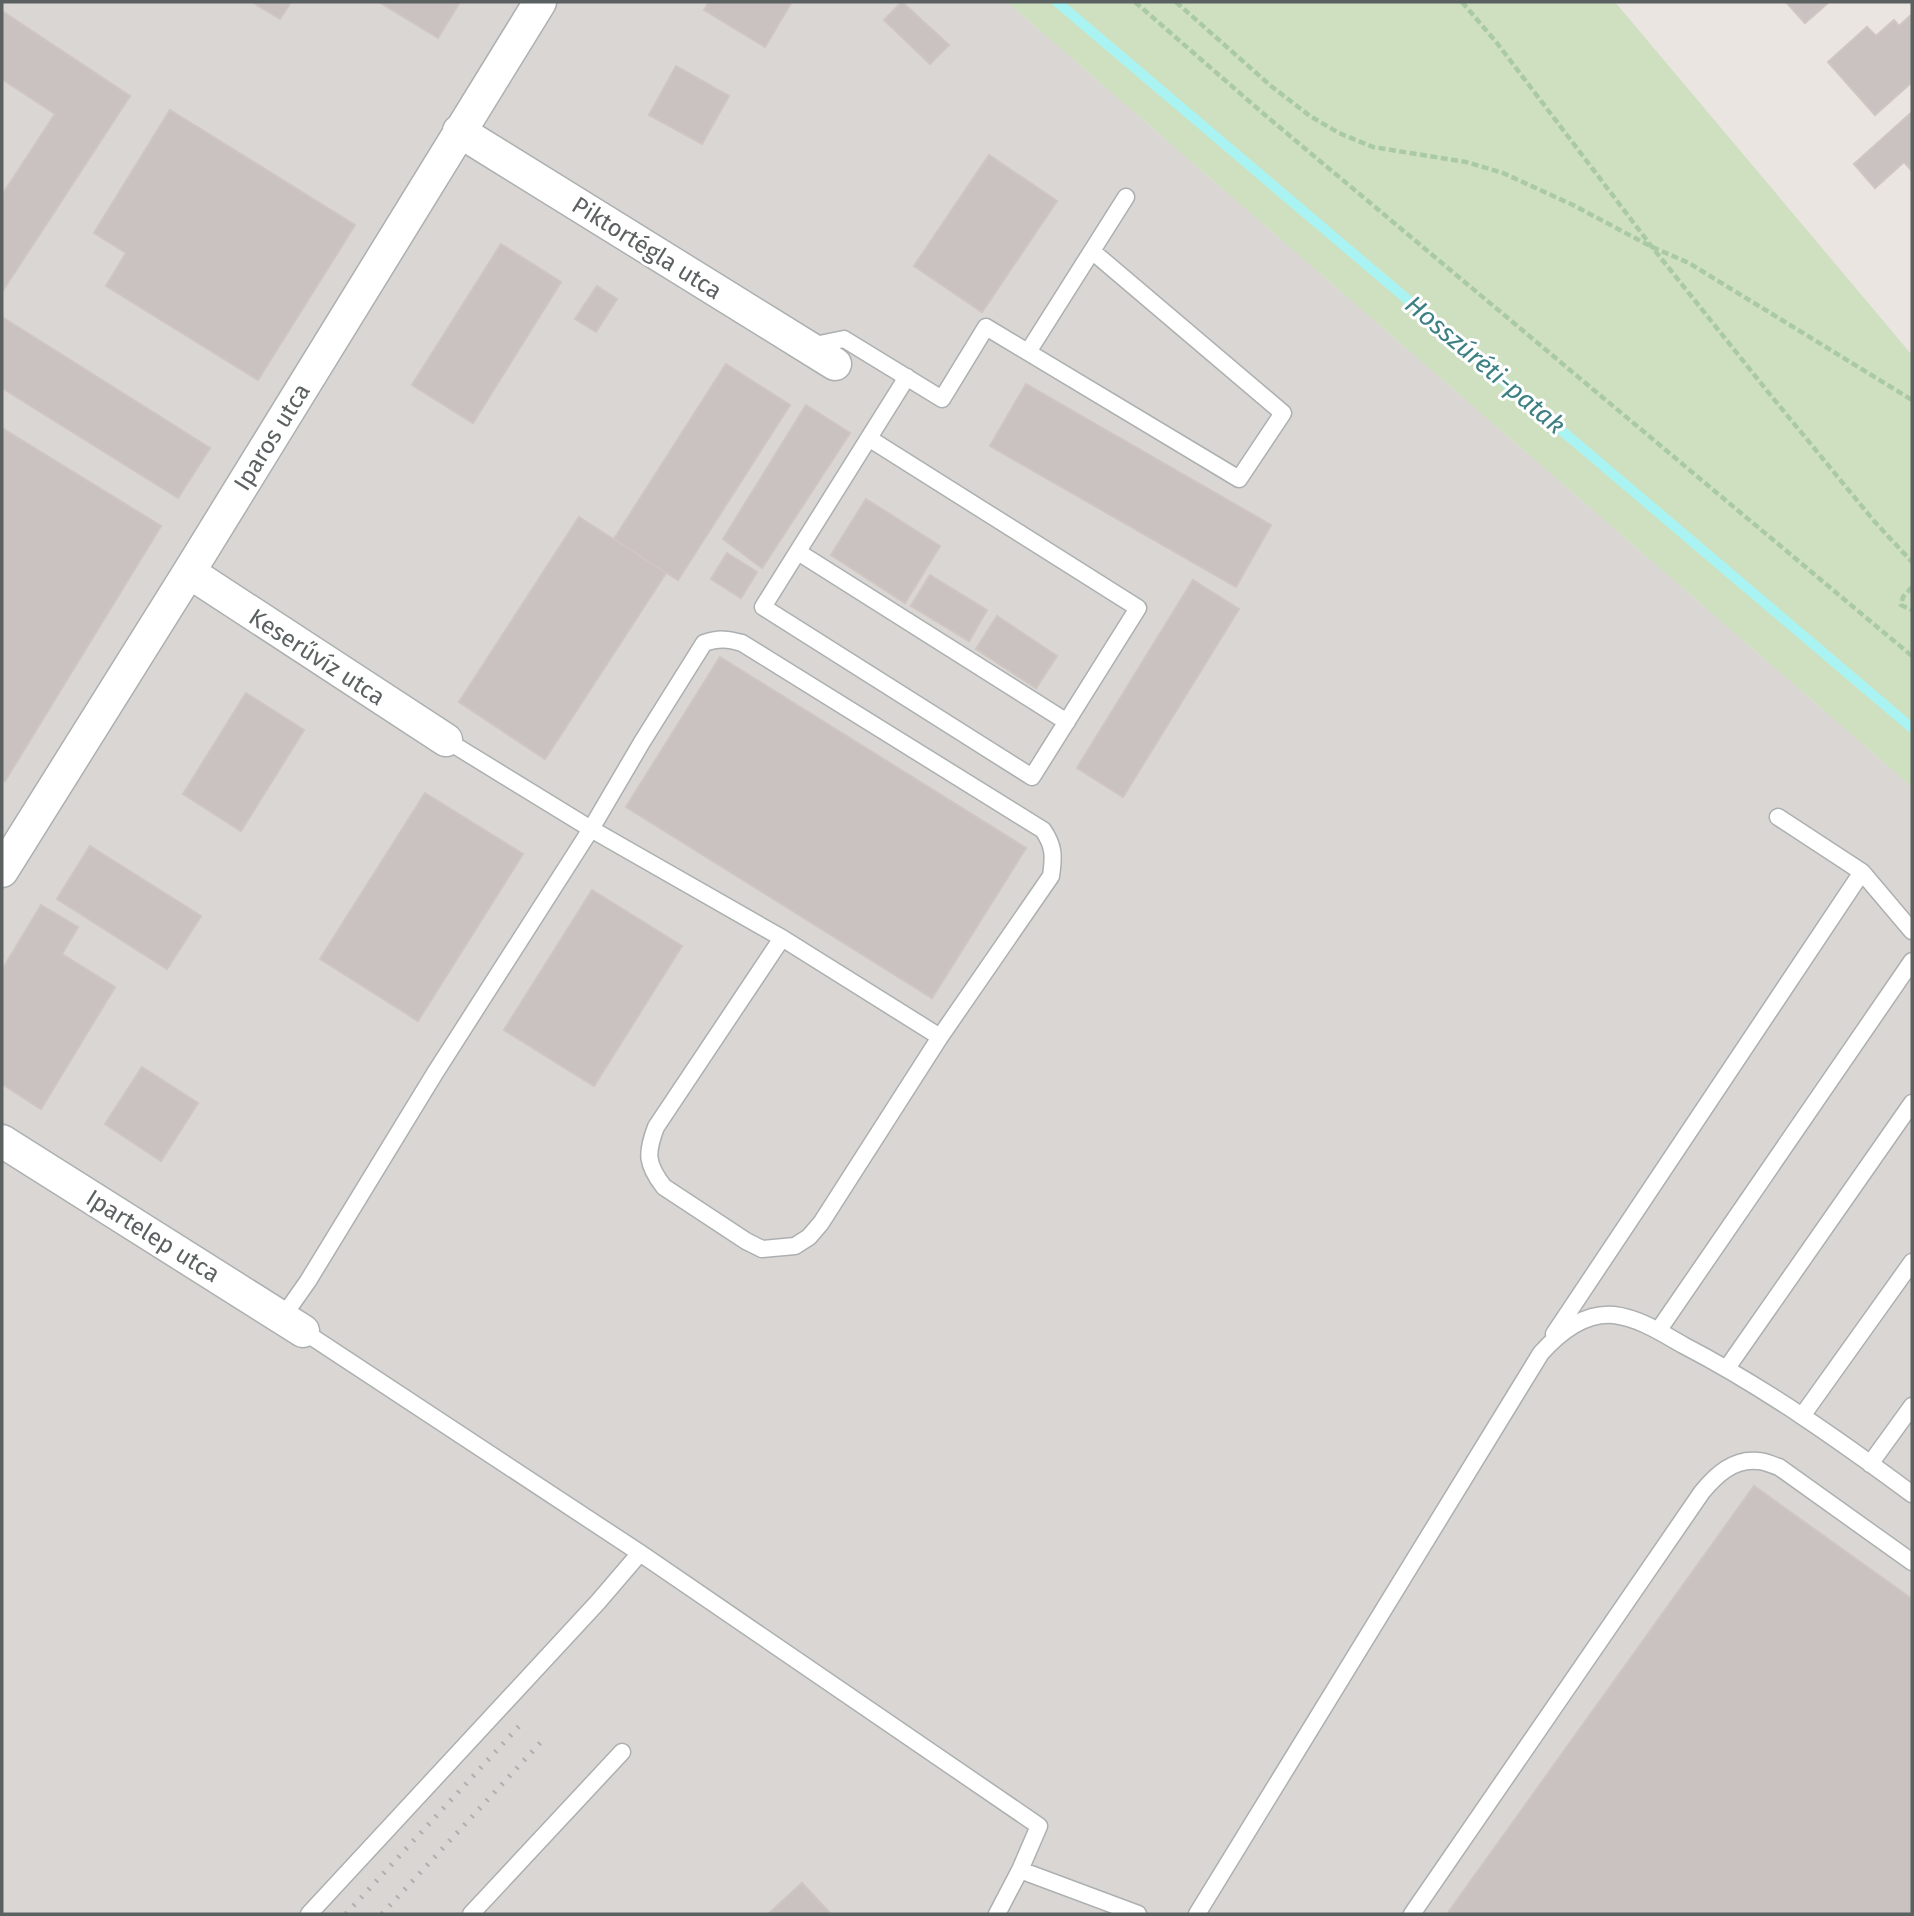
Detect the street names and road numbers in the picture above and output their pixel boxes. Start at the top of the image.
street label: Piktortégla utca [567,191,727,305]
street label: Iparos utca [228,378,316,496]
street label: Keserűvíz utca [244,603,390,711]
street label: Ipartelep utca [81,1184,225,1288]

